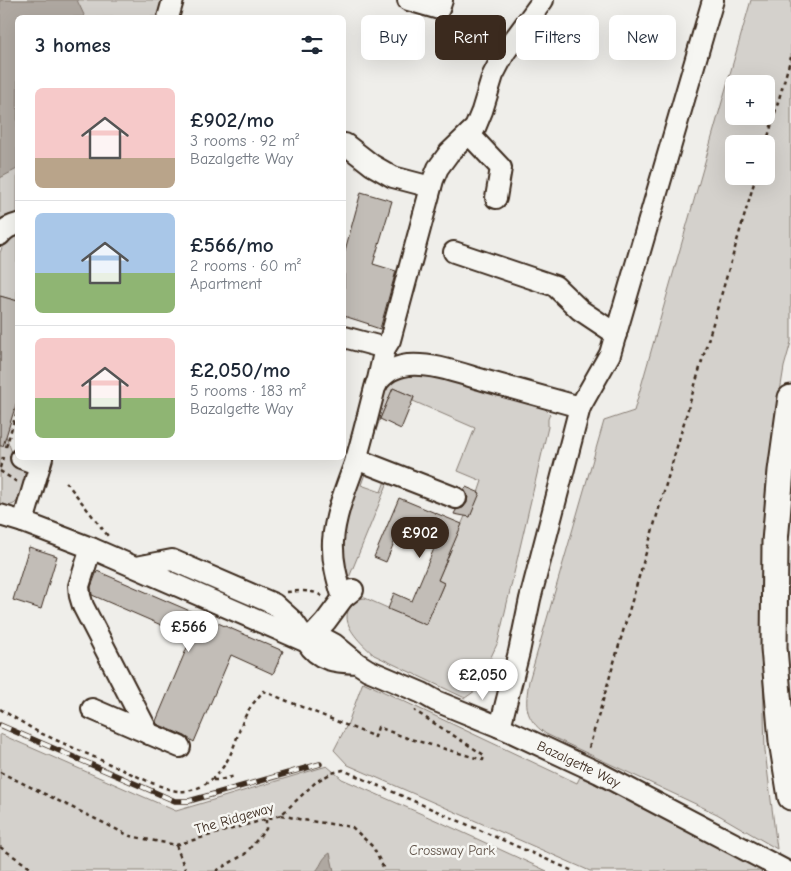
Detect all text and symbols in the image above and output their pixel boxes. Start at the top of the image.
chip: Buy [361,15,425,60]
chip: Rent [435,15,506,60]
chip: Filters [516,15,599,60]
chip: New [609,15,676,60]
icon: filters [298,31,326,59]
text: 3 homes [35,33,111,57]
map controls [725,75,775,185]
button: + [725,75,775,125]
icon: home [75,108,135,168]
text: £902/mo [190,108,274,132]
text: 3 rooms · 92 m² [190,132,299,150]
button: − [725,135,775,185]
text: Bazalgette Way [190,150,293,168]
icon: home [75,233,135,293]
text: £566/mo [190,233,274,257]
text: 2 rooms · 60 m² [190,257,301,275]
text: Apartment [190,275,262,293]
icon: home [75,358,135,418]
text: £2,050/mo [190,358,290,382]
text: 5 rooms · 183 m² [190,382,306,400]
text: Bazalgette Way [190,400,293,418]
pin: £902 [390,516,450,559]
text: £902 [402,524,438,542]
pin: £566 [159,610,219,653]
text: £566 [171,618,207,636]
pin: £2,050 [442,658,524,701]
text: £2,050 [459,666,507,684]
street label: Bazalgette Way [534,737,624,792]
street label: The Ridgeway [193,799,276,838]
park label: Crossway Park [409,842,495,859]

